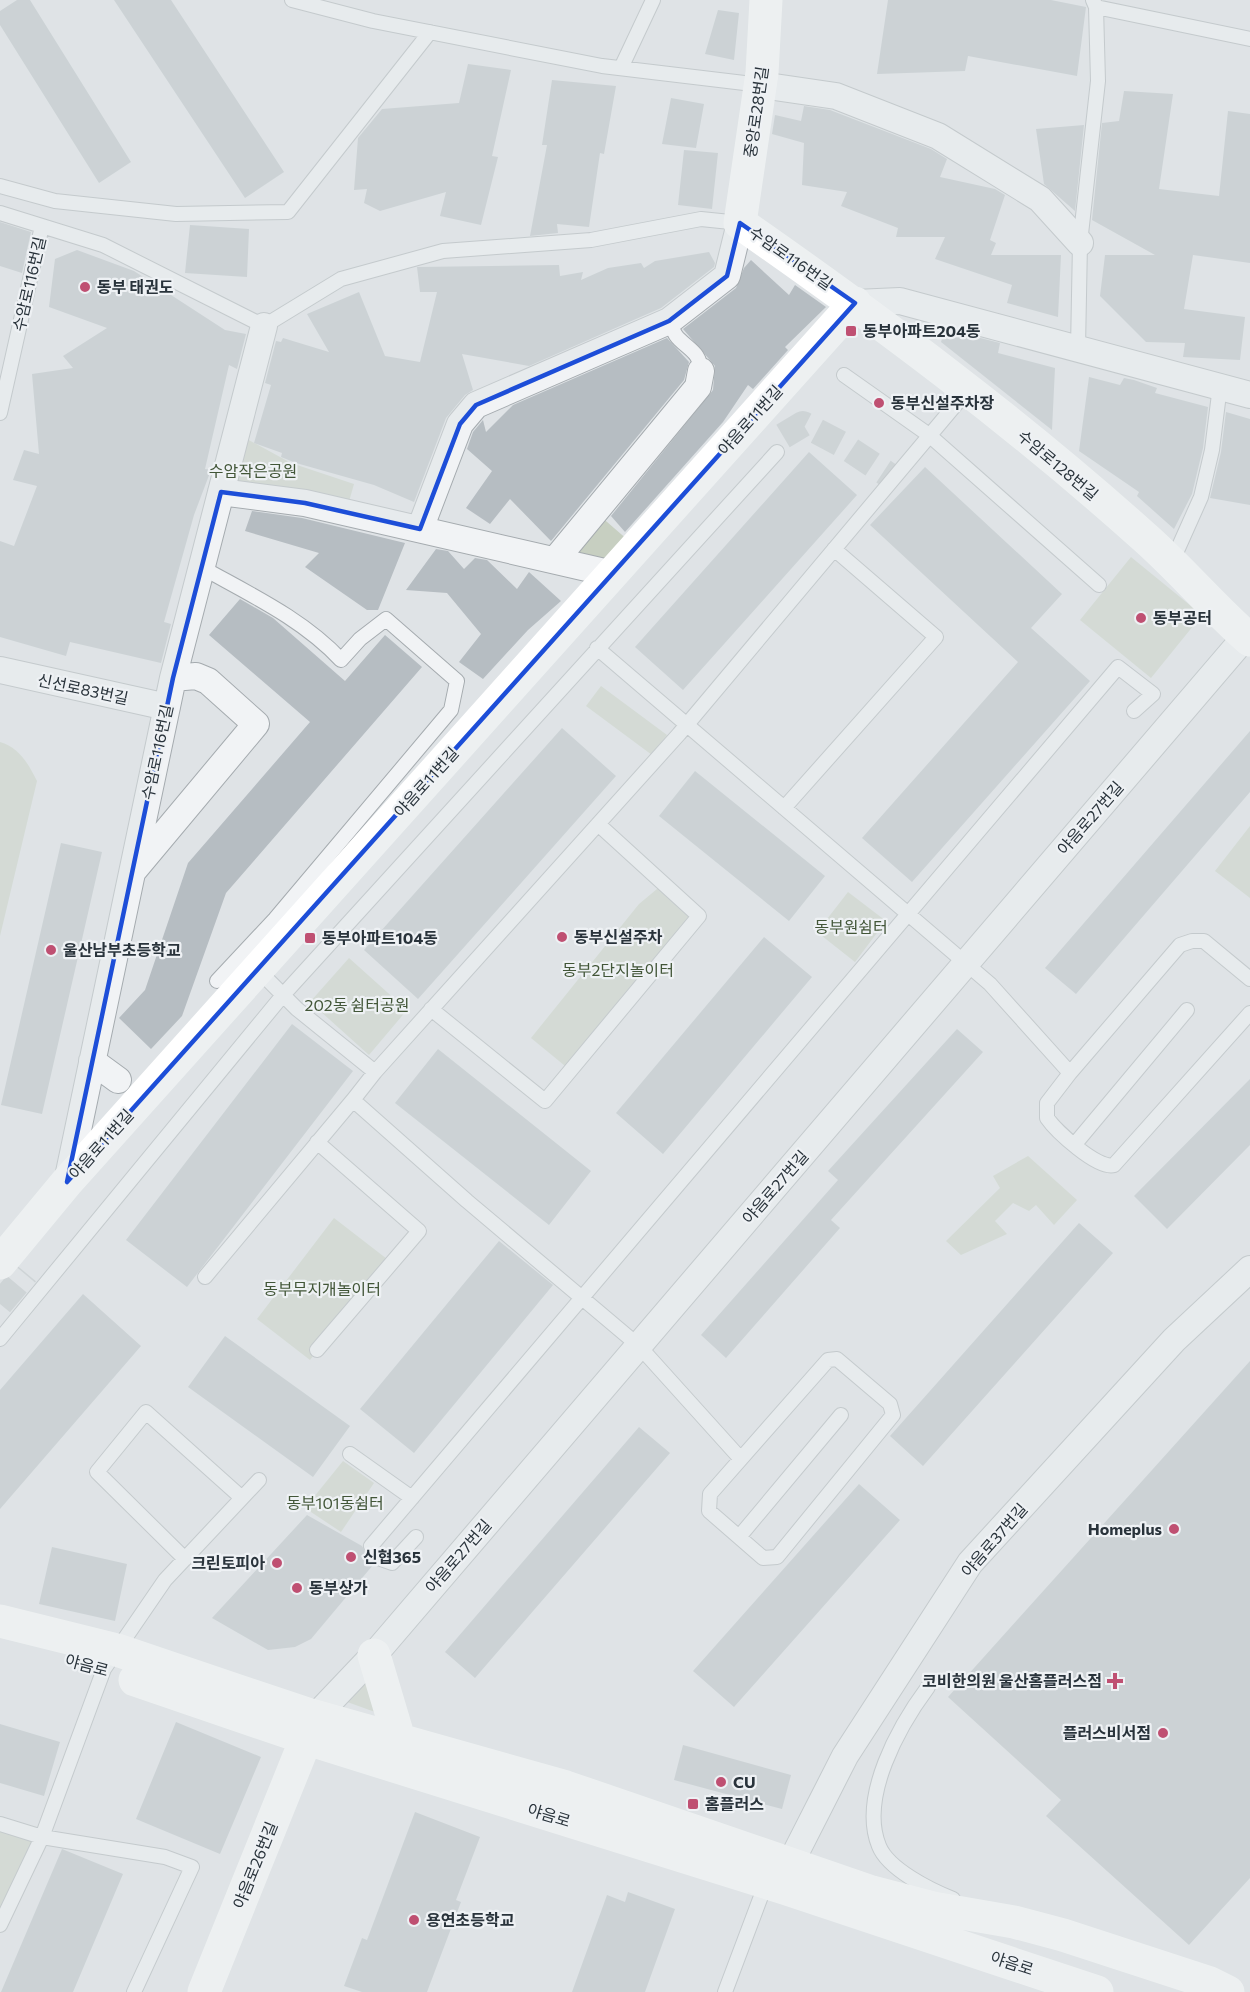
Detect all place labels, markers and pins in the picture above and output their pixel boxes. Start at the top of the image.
place label: 동부 태권도 [97,277,174,296]
marker: 동부 태권도 [78,280,92,294]
place label: 동부아파트204동 [863,321,981,340]
marker: 동부아파트204동 [844,324,858,338]
place label: 동부신설주차장 [891,393,994,412]
marker: 동부신설주차장 [872,396,886,410]
place label: 동부공터 [1153,608,1212,627]
marker: 동부공터 [1134,611,1148,625]
place label: 동부신설주차 [574,927,663,946]
place label: 동부아파트104동 [322,928,438,947]
marker: 동부신설주차 [555,930,569,944]
marker: 동부아파트104동 [303,931,317,945]
place label: 울산남부초등학교 [63,940,181,959]
marker: 울산남부초등학교 [44,943,58,957]
place label: Homeplus [1088,1519,1162,1538]
marker: Homeplus [1167,1522,1181,1536]
place label: 신협365 [363,1547,421,1566]
marker: 신협365 [344,1550,358,1564]
place label: 크린토피아 [191,1553,265,1572]
marker: 크린토피아 [270,1556,284,1570]
place label: 동부상가 [309,1578,368,1597]
marker: 동부상가 [290,1581,304,1595]
place label: 코비한의원 울산홈플러스점 [922,1671,1102,1690]
marker: 코비한의원 울산홈플러스점 [1106,1672,1124,1690]
place label: 플러스비서점 [1063,1723,1151,1742]
marker: 플러스비서점 [1156,1726,1170,1740]
place label: CU [733,1772,756,1791]
marker: CU [714,1775,728,1789]
place label: 홈플러스 [705,1794,764,1813]
marker: 홈플러스 [686,1797,700,1811]
place label: 용연초등학교 [426,1910,515,1929]
marker: 용연초등학교 [407,1913,421,1927]

